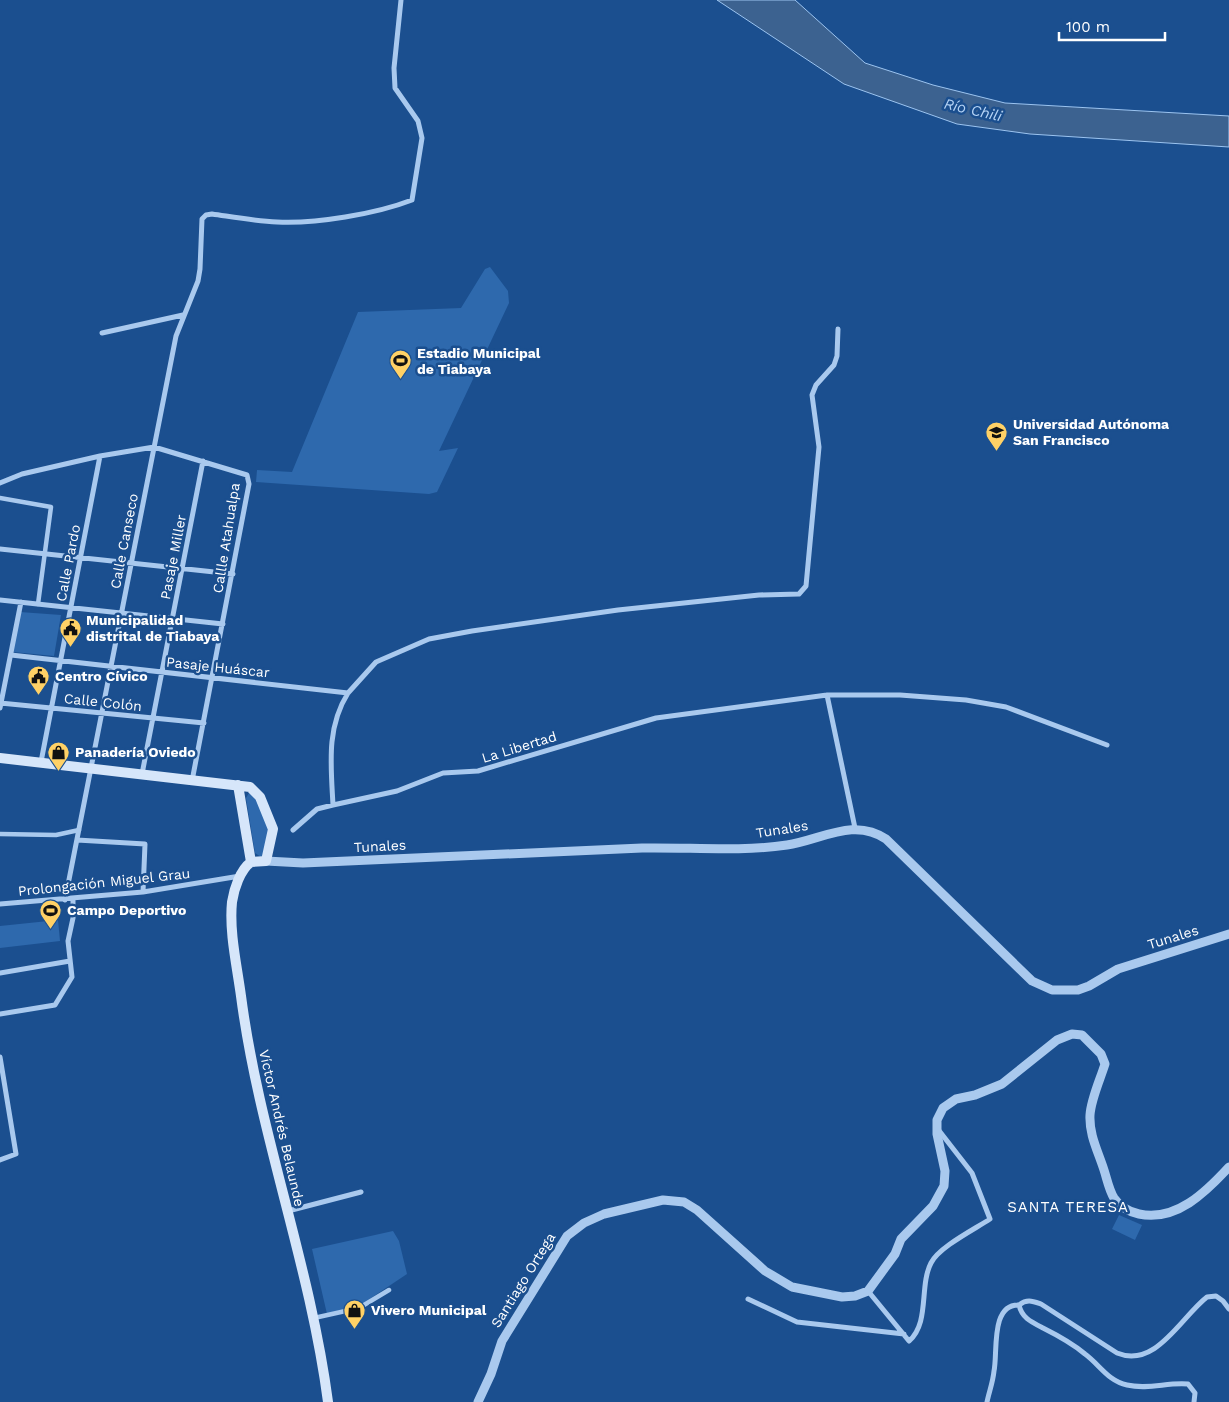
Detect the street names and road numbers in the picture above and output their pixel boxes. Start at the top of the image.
street label: Callle Atahualpa [209,482,243,594]
street label: Calle Canseco [107,492,141,590]
street label: Pasaje Miller [157,513,189,601]
street label: Calle Pardo [53,523,83,603]
street label: Pasaje Huáscar [165,654,271,680]
street label: Calle Colón [63,690,143,714]
street label: La Libertad [480,728,558,766]
street label: Tunales [755,817,809,841]
street label: Tunales [353,837,407,855]
street label: Prolongación Miguel Grau [17,865,191,899]
street label: Tunales [1146,922,1200,952]
street label: Víctor Andrés Belaunde [256,1048,308,1208]
street label: Santiago Ortega [487,1230,559,1330]

